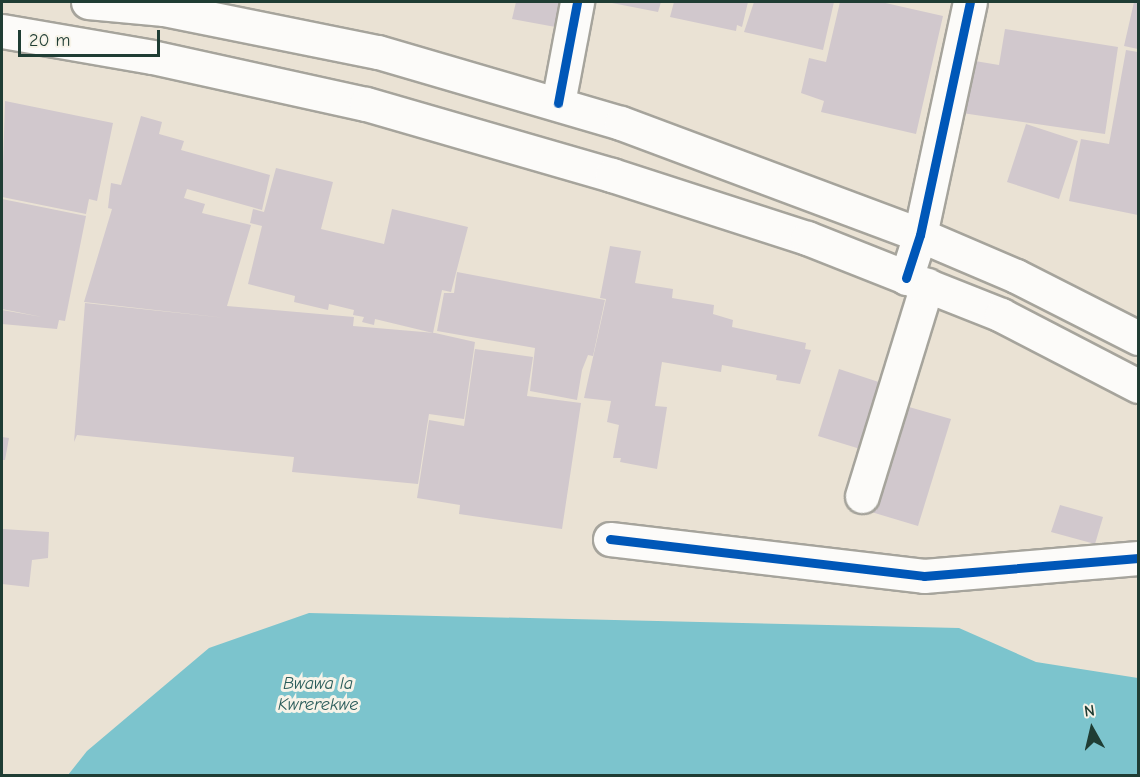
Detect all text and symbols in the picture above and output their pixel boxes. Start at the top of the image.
scale bar [21,18,164,56]
text: 20 m [29,30,70,51]
water label: Bwawa la Kwrerekwe [278,674,358,716]
north arrow [1062,699,1122,759]
text: N [1083,702,1096,721]

